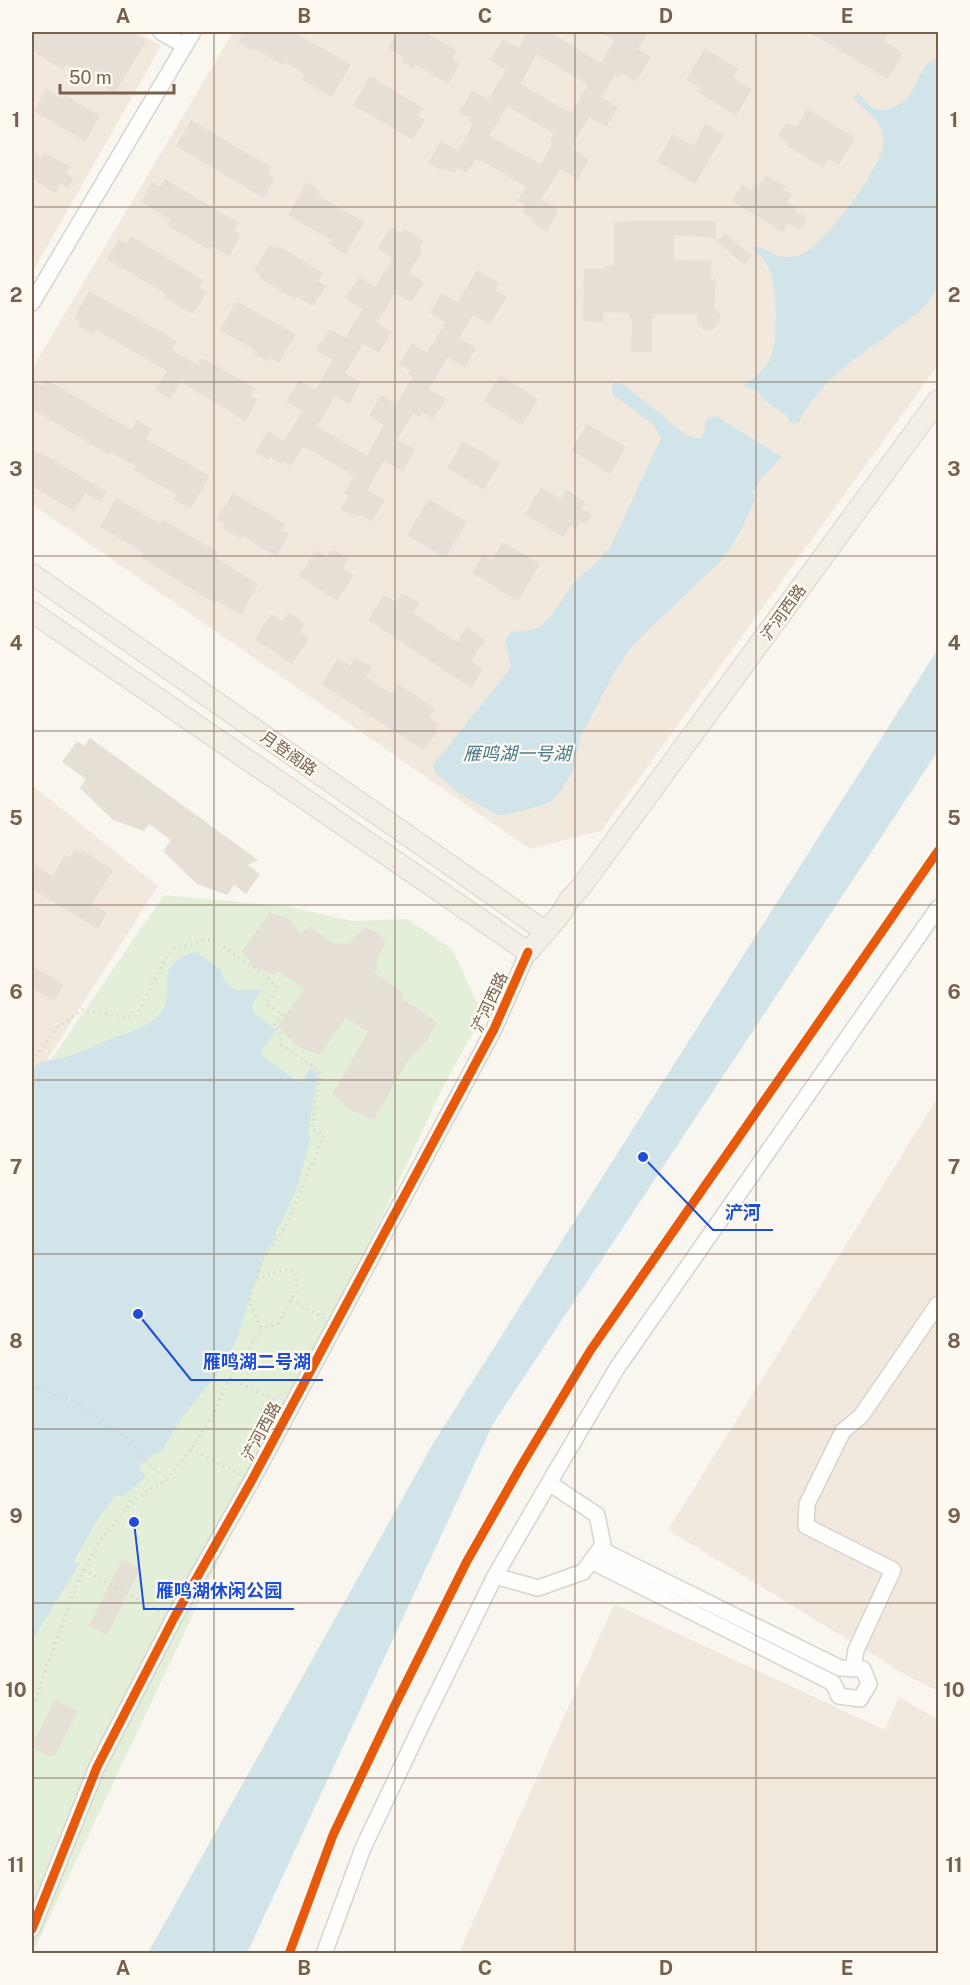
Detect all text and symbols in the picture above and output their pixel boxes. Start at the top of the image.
text: A [116,4,130,28]
text: B [297,4,311,28]
text: C [478,4,492,28]
text: D [659,4,673,28]
text: E [841,4,853,28]
scale bar [60,57,174,95]
text: 50 m [69,67,112,88]
text: 1 [12,108,20,132]
text: 1 [950,108,958,132]
text: 2 [10,283,22,307]
text: 2 [948,283,960,307]
text: 3 [9,457,23,481]
text: 3 [947,457,961,481]
street label: 浐河西路 [757,581,810,644]
text: 4 [9,631,23,655]
text: 4 [947,631,961,655]
street label: 月登阁路 [257,727,320,780]
water label: 雁鸣湖一号湖 [463,743,574,764]
text: 5 [9,806,23,830]
text: 5 [947,806,961,830]
street label: 浐河西路 [467,969,512,1035]
text: 6 [9,980,23,1004]
text: 6 [947,980,961,1004]
text: 7 [10,1155,22,1179]
text: 7 [948,1155,960,1179]
callout: 浐河 [713,1194,773,1230]
text: 浐河 [725,1202,761,1223]
text: 8 [9,1329,23,1353]
text: 8 [947,1329,961,1353]
callout: 雁鸣湖二号湖 [191,1344,323,1380]
text: 雁鸣湖二号湖 [203,1351,311,1372]
street label: 浐河西路 [238,1399,285,1464]
text: 9 [9,1504,23,1528]
text: 9 [947,1504,961,1528]
callout: 雁鸣湖休闲公园 [144,1573,294,1609]
text: 雁鸣湖休闲公园 [156,1580,282,1601]
text: 10 [5,1678,27,1702]
text: 10 [943,1678,965,1702]
text: 11 [7,1853,25,1877]
text: 11 [945,1853,963,1877]
text: A [116,1956,130,1980]
text: B [297,1956,311,1980]
text: C [478,1956,492,1980]
text: D [659,1956,673,1980]
text: E [841,1956,853,1980]

